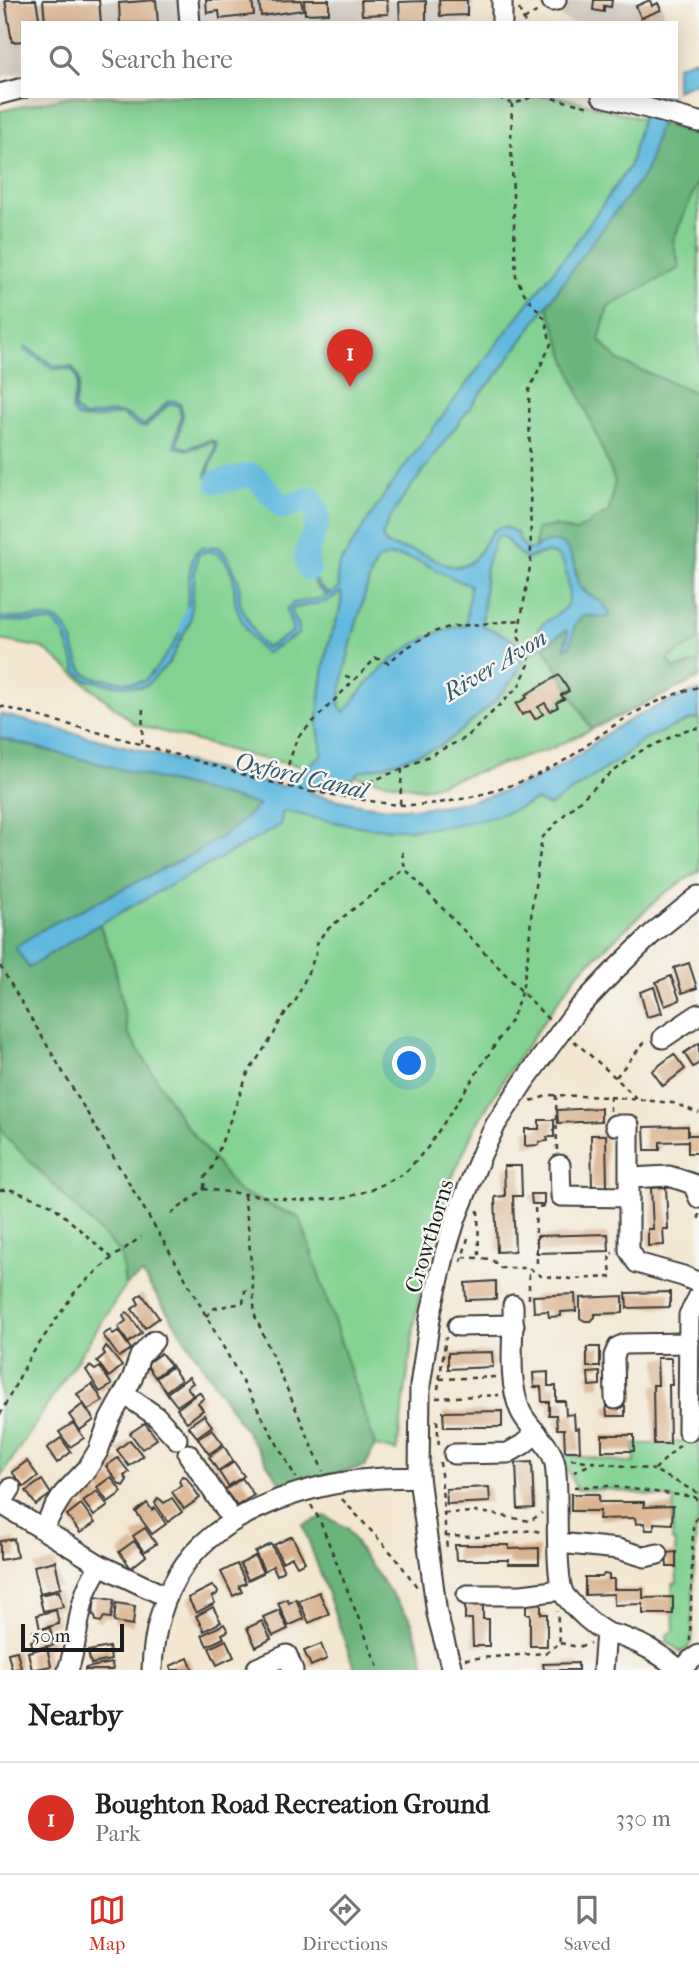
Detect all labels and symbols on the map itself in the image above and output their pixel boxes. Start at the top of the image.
pin: 1 [327,329,373,387]
water label: River Avon [436,623,552,708]
water label: Oxford Canal [232,747,373,806]
your location [392,1046,426,1080]
street label: Crowthorns [399,1176,460,1296]
scale bar [21,1621,124,1653]

